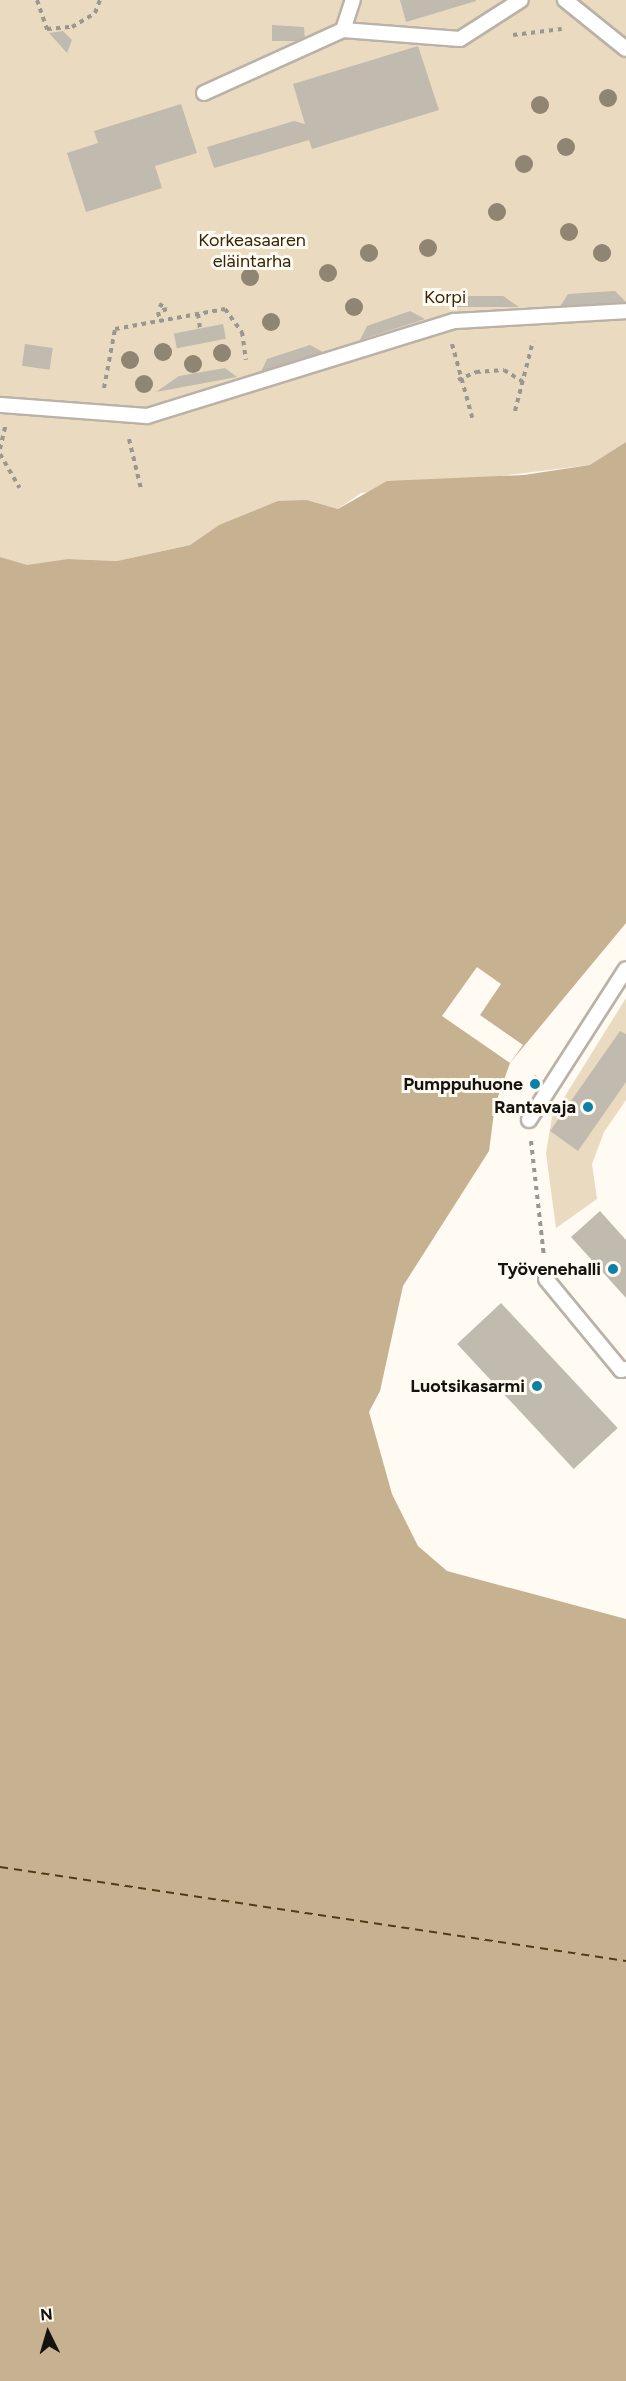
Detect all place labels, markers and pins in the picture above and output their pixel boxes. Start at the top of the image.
place label: Pumppuhuone [403,1073,523,1095]
marker: Pumppuhuone [528,1077,542,1091]
place label: Rantavaja [494,1096,576,1118]
marker: Rantavaja [581,1100,595,1114]
place label: Työvenehalli [498,1258,601,1280]
marker: Työvenehalli [606,1262,620,1276]
place label: Luotsikasarmi [410,1375,525,1397]
marker: Luotsikasarmi [530,1379,544,1393]

